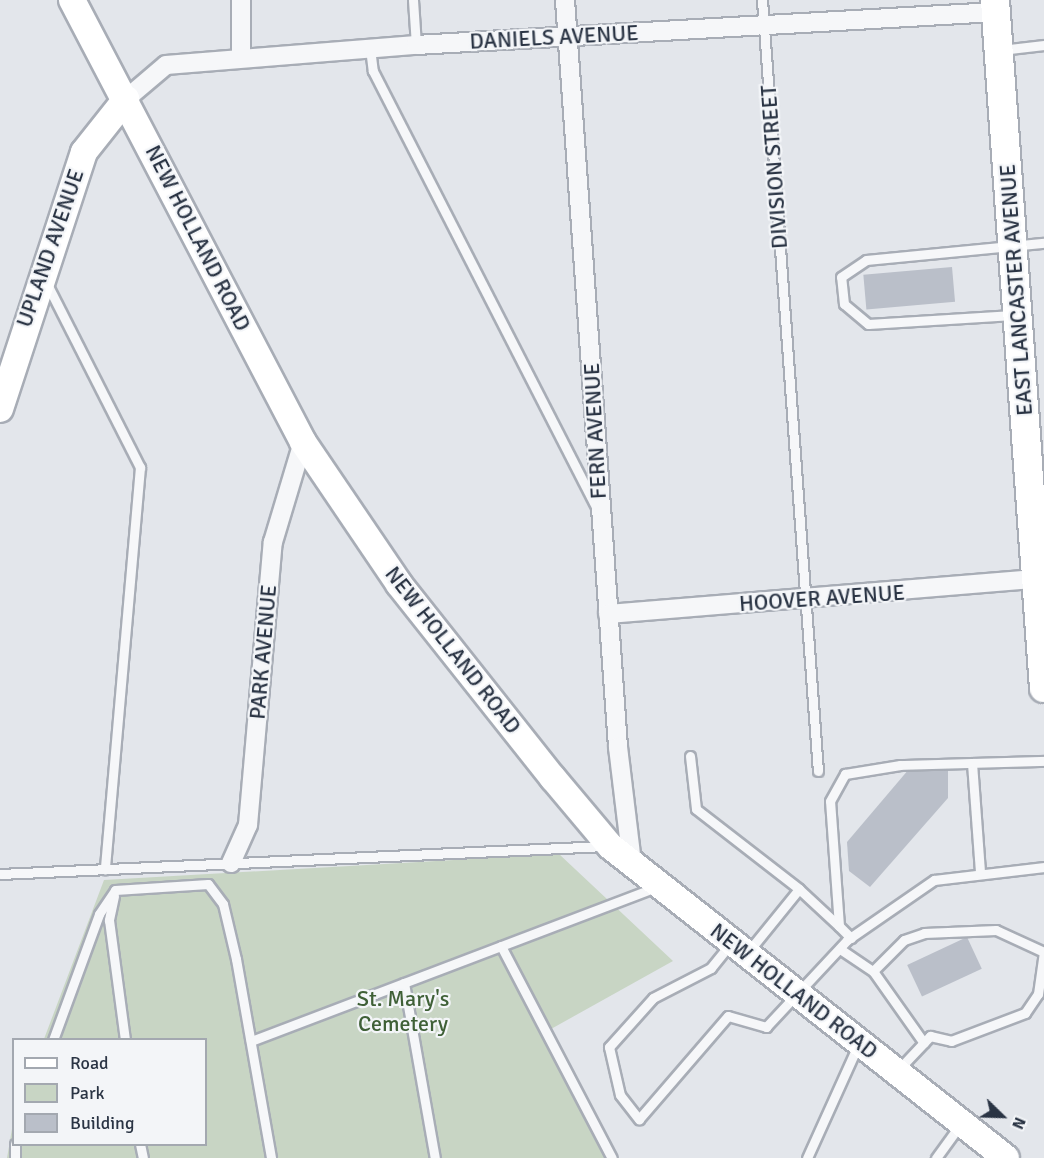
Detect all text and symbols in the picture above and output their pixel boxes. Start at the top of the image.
street label: DANIELS AVENUE [469,19,639,55]
street label: DIVISION STREET [755,84,793,250]
street label: NEW HOLLAND ROAD [140,141,256,335]
street label: EAST LANCASTER AVENUE [994,163,1038,417]
street label: UPLAND AVENUE [11,165,89,331]
street label: FERN AVENUE [578,362,612,500]
street label: NEW HOLLAND ROAD [379,561,527,739]
street label: HOOVER AVENUE [738,579,906,617]
street label: PARK AVENUE [244,583,282,721]
street label: NEW HOLLAND ROAD [705,917,883,1065]
park label: St. Mary's Cemetery [357,985,449,1036]
legend [12,1038,207,1146]
text: Road [70,1052,109,1074]
text: Park [70,1082,105,1104]
north arrow [972,1086,1032,1146]
text: Building [70,1112,134,1134]
text: N [1007,1114,1030,1132]

